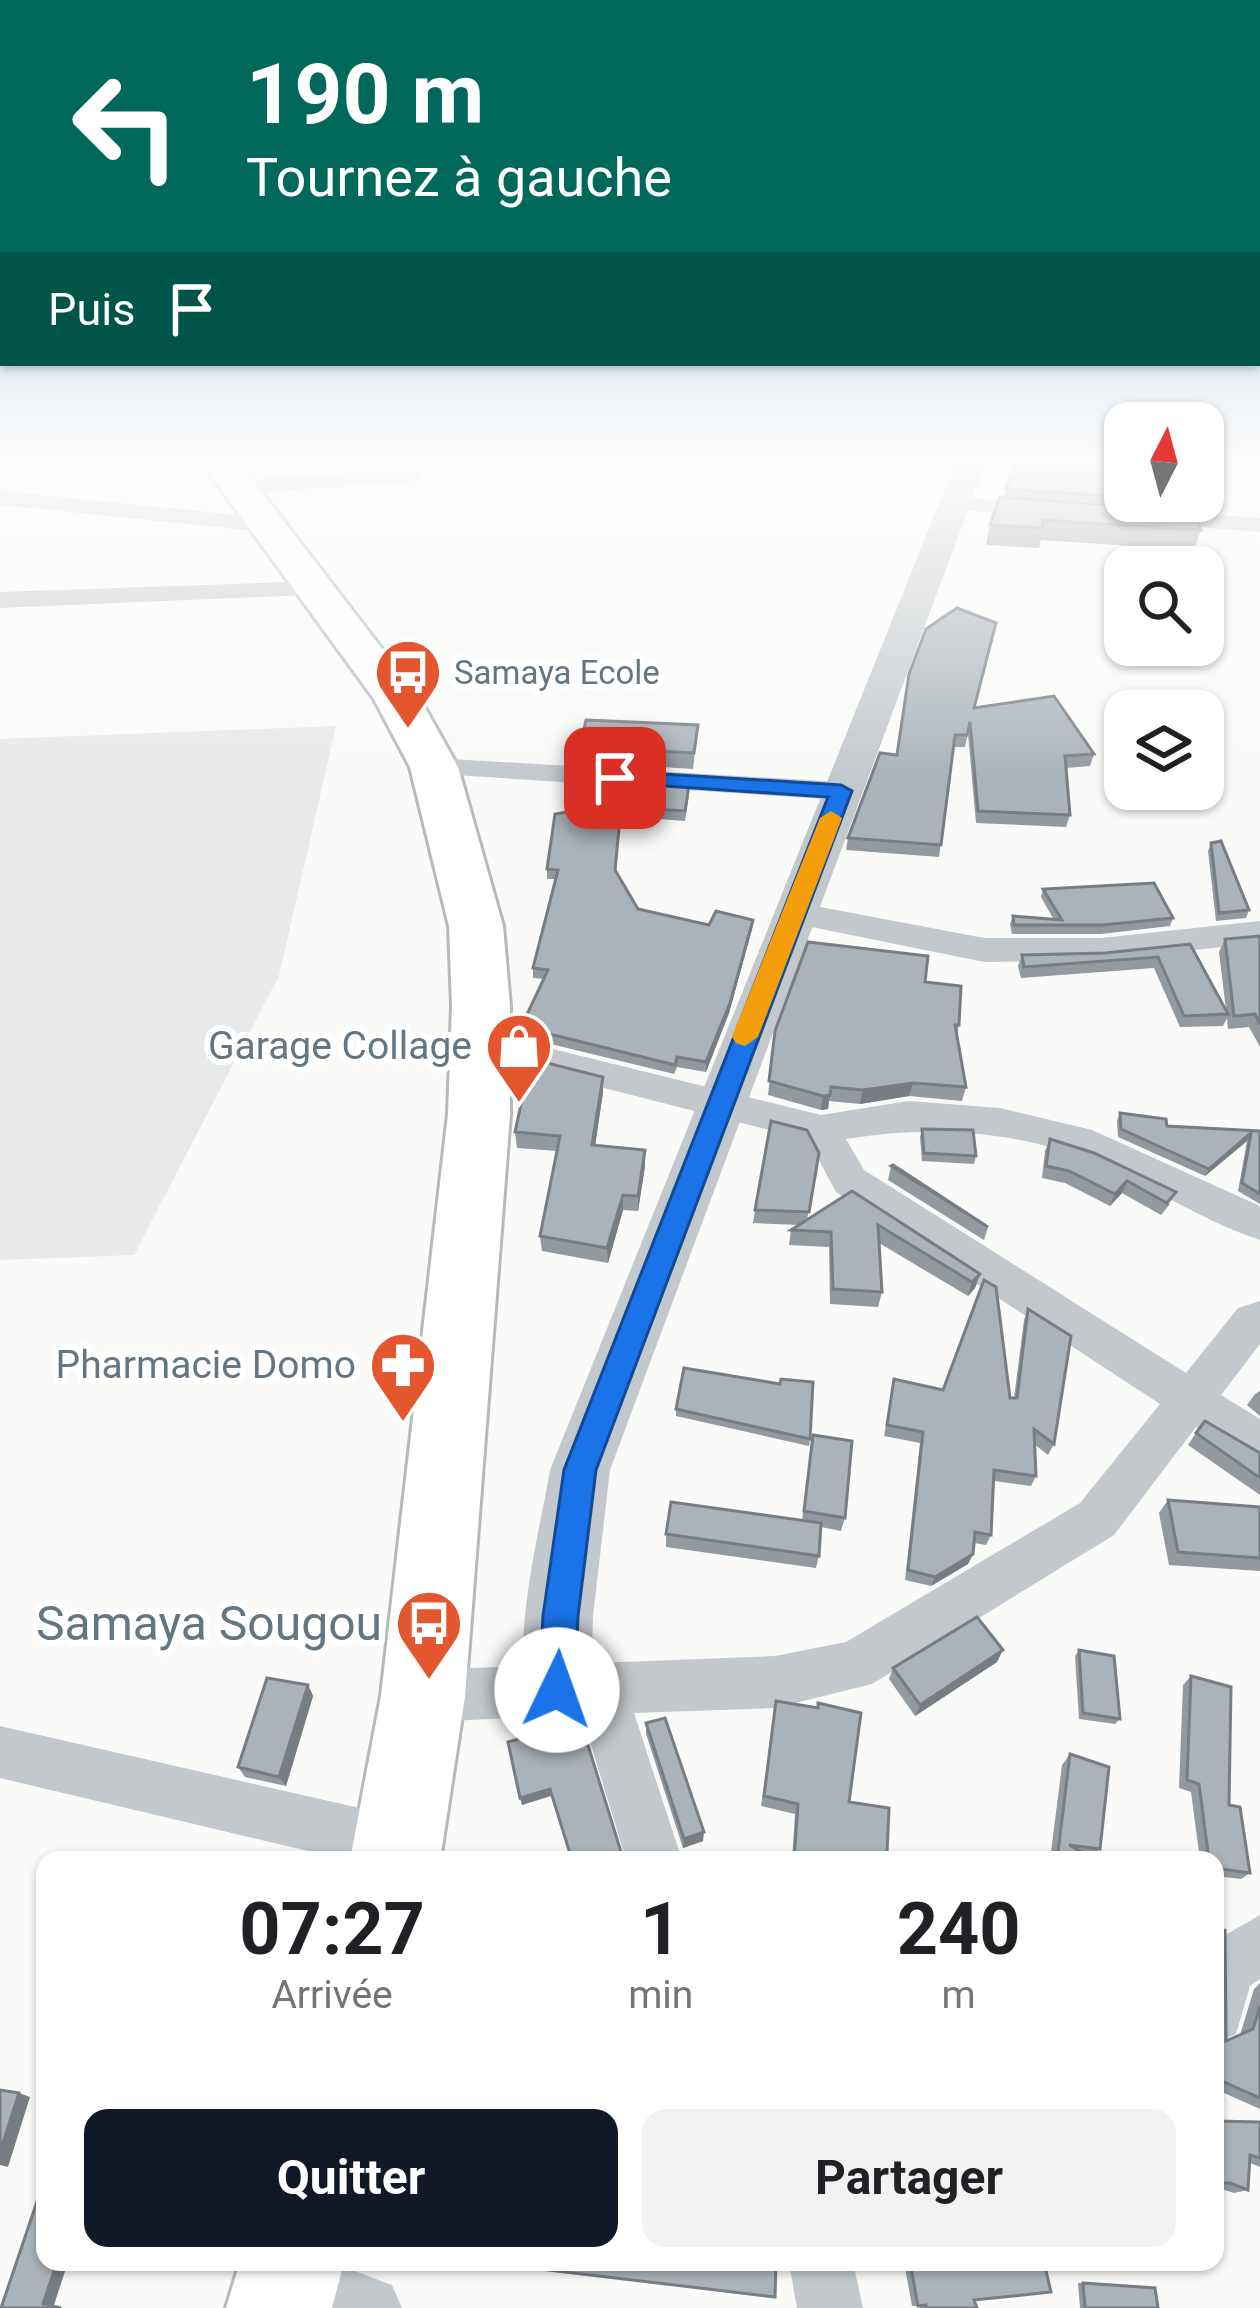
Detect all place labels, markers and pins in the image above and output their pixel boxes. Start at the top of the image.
bus stop icon: Samaya Ecole [373,637,443,731]
place label: Samaya Ecole [454,653,660,692]
pin [564,727,666,829]
shop icon: Garage Collage [484,1011,554,1105]
place label: Garage Collage [208,1023,472,1069]
pharmacy icon: Pharmacie Domo [368,1330,438,1424]
place label: Pharmacie Domo [56,1342,356,1388]
bus stop icon: Samaya Sougou [394,1588,464,1682]
place label: Samaya Sougou [36,1595,382,1652]

